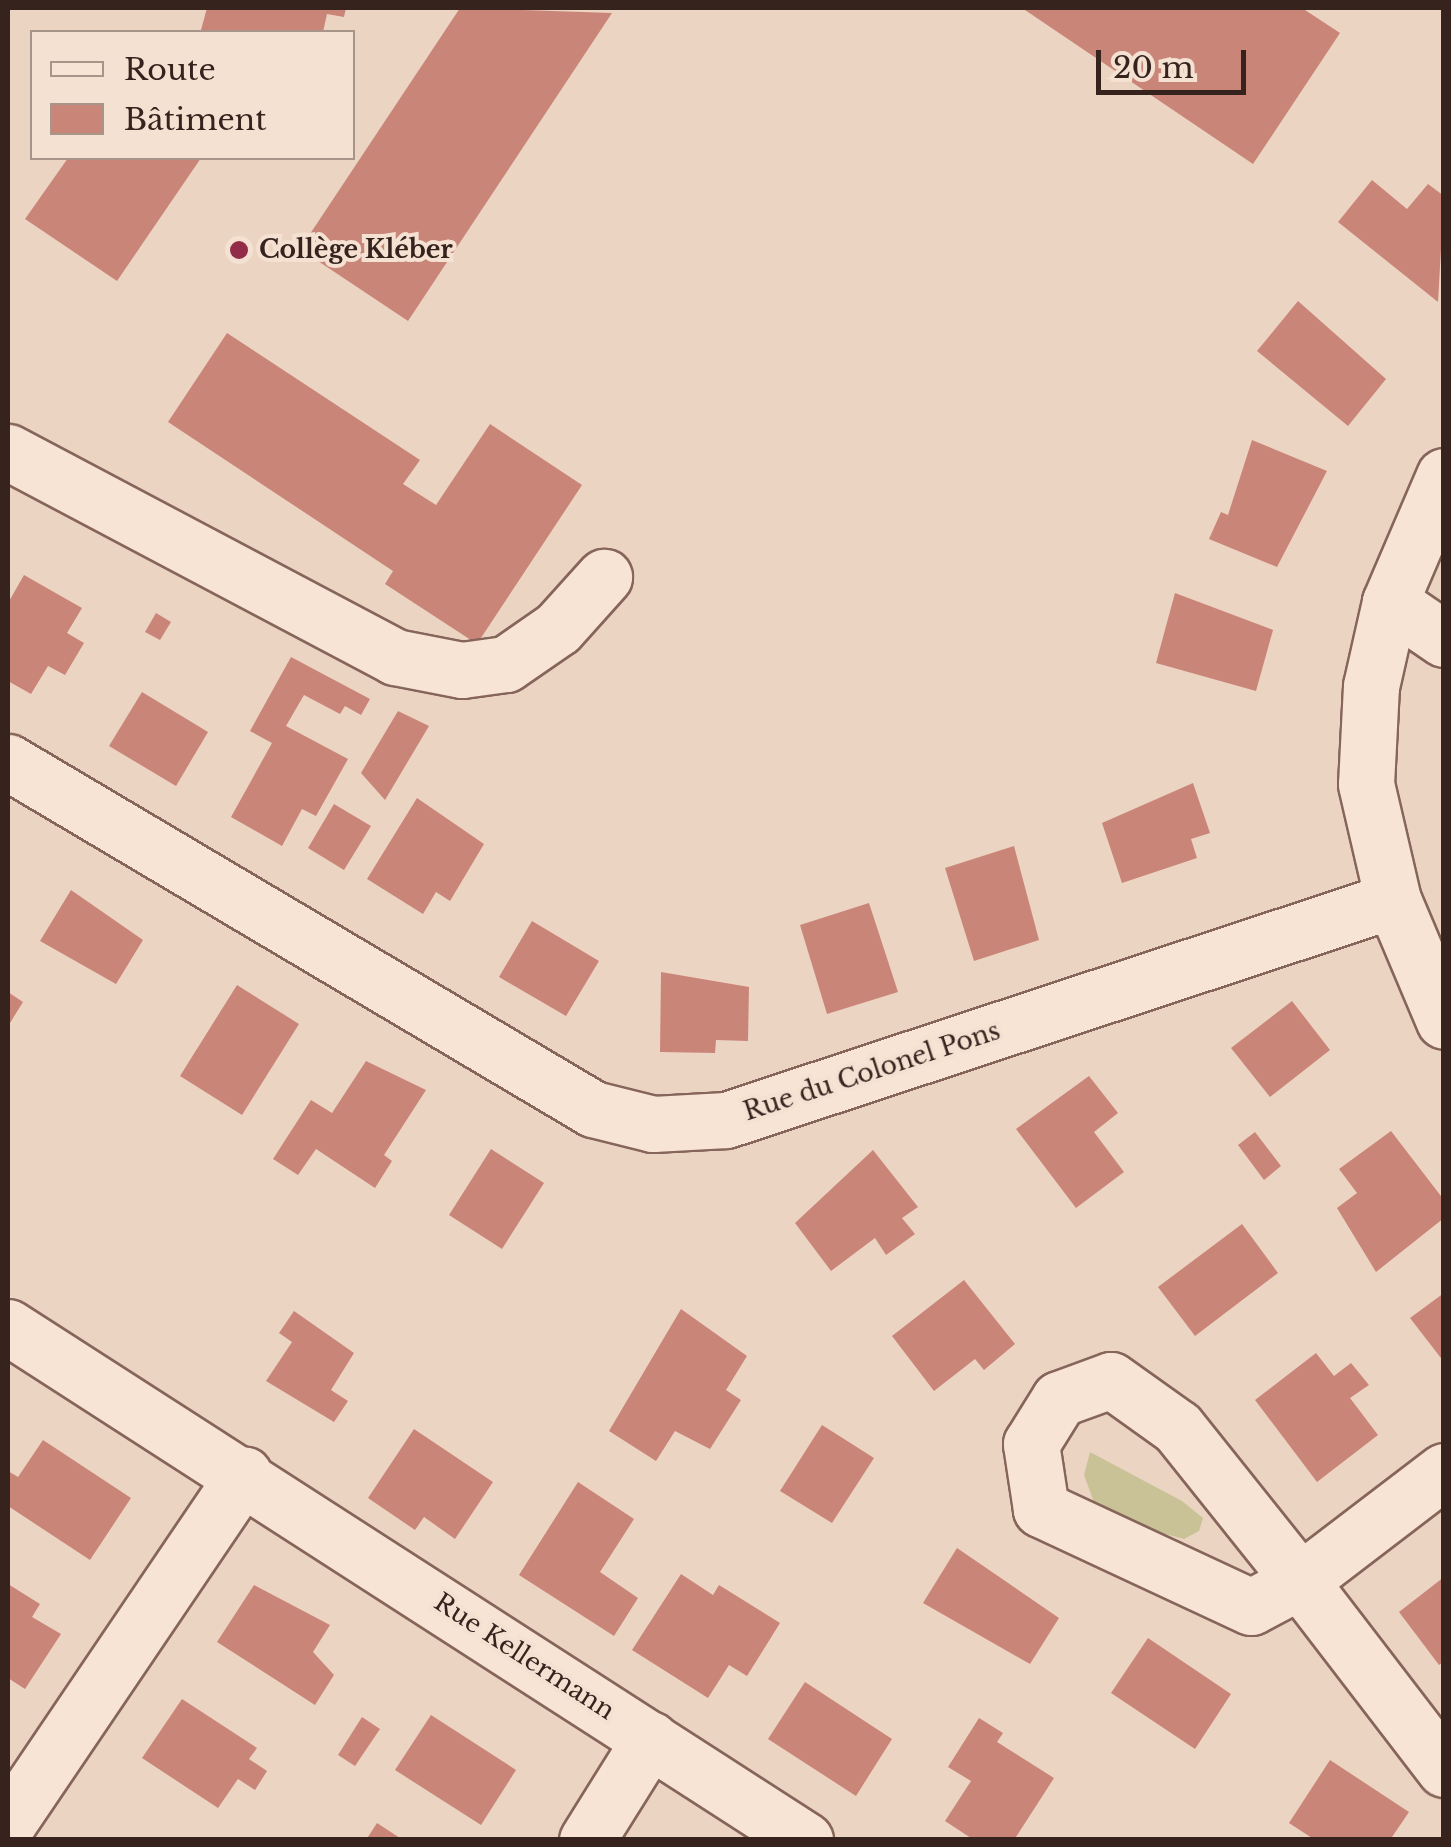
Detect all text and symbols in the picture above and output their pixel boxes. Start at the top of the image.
legend [30,30,355,160]
scale bar [1101,30,1251,92]
text: 20 m [1113,49,1194,86]
text: Route [124,51,216,88]
text: Bâtiment [124,101,267,138]
place label: Collège Kléber [259,235,453,265]
marker: Collège Kléber [228,239,250,261]
street label: Rue du Colonel Pons [740,1016,1004,1128]
street label: Rue Kellermann [428,1588,620,1726]

